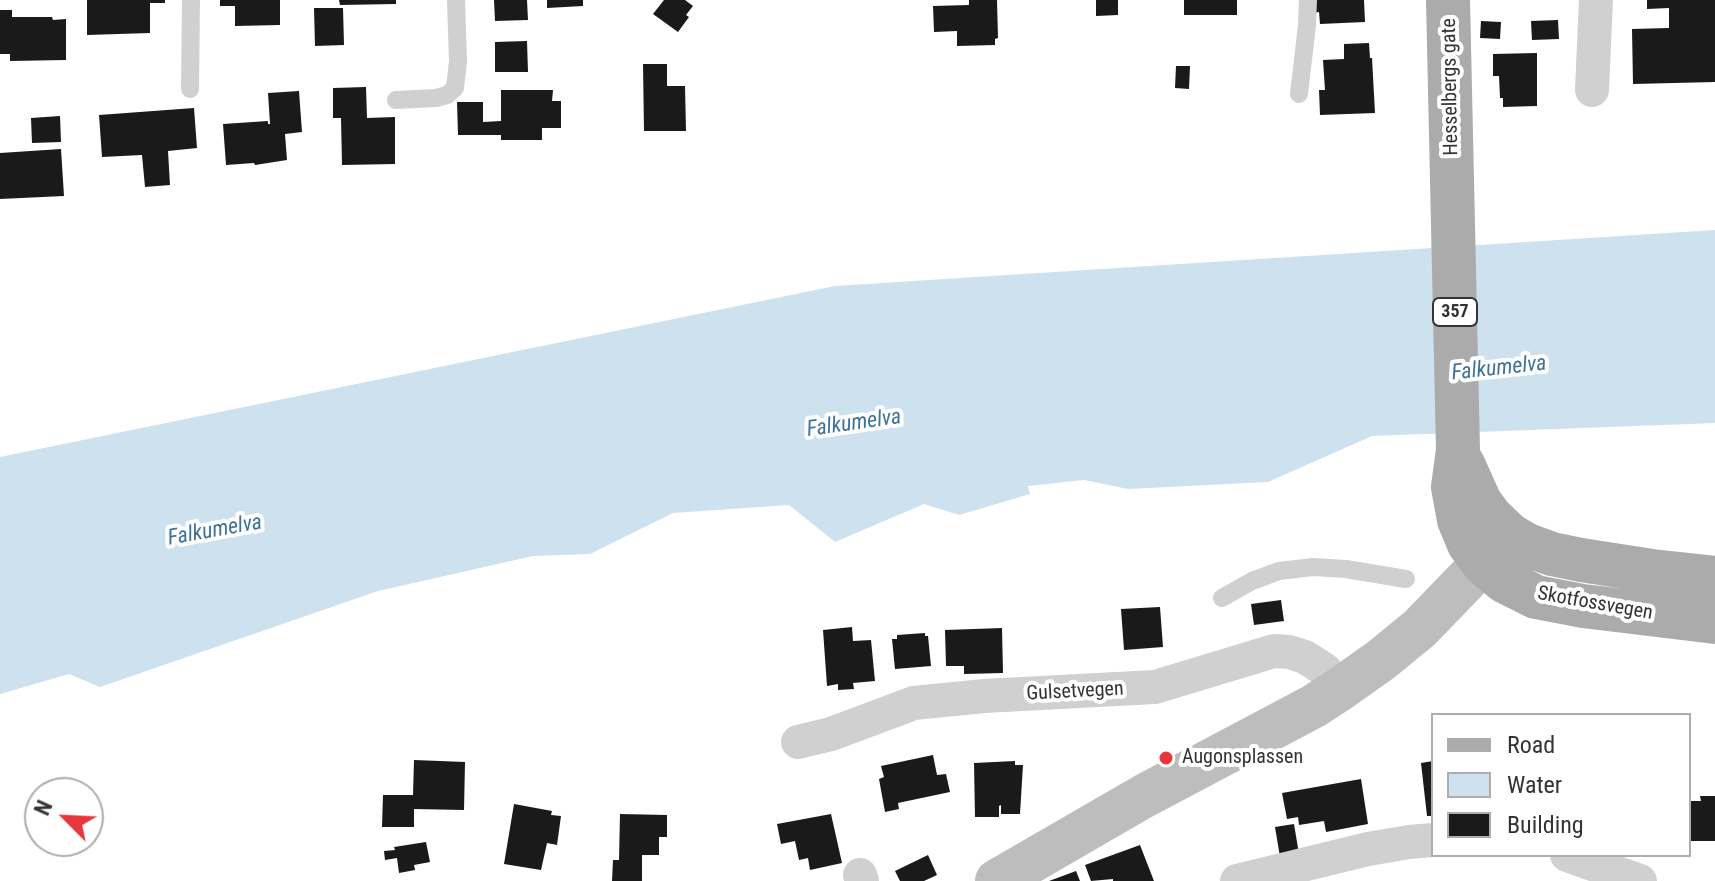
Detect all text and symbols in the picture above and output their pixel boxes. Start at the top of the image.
street label: Hesselbergs gate [1438,18,1464,156]
road number: 357 [1433,298,1477,326]
water label: Falkumelva [1450,351,1548,387]
water label: Falkumelva [805,404,903,444]
water label: Falkumelva [166,510,264,552]
street label: Skotfossvegen [1535,582,1655,626]
street label: Gulsetvegen [1026,677,1124,707]
legend [1431,713,1691,857]
text: Road [1507,731,1555,759]
place label: Augonsplassen [1182,746,1303,770]
marker: Augonsplassen [1157,749,1175,767]
text: Water [1507,771,1562,799]
north arrow [24,777,104,857]
text: N [29,797,58,819]
text: Building [1507,811,1584,839]

